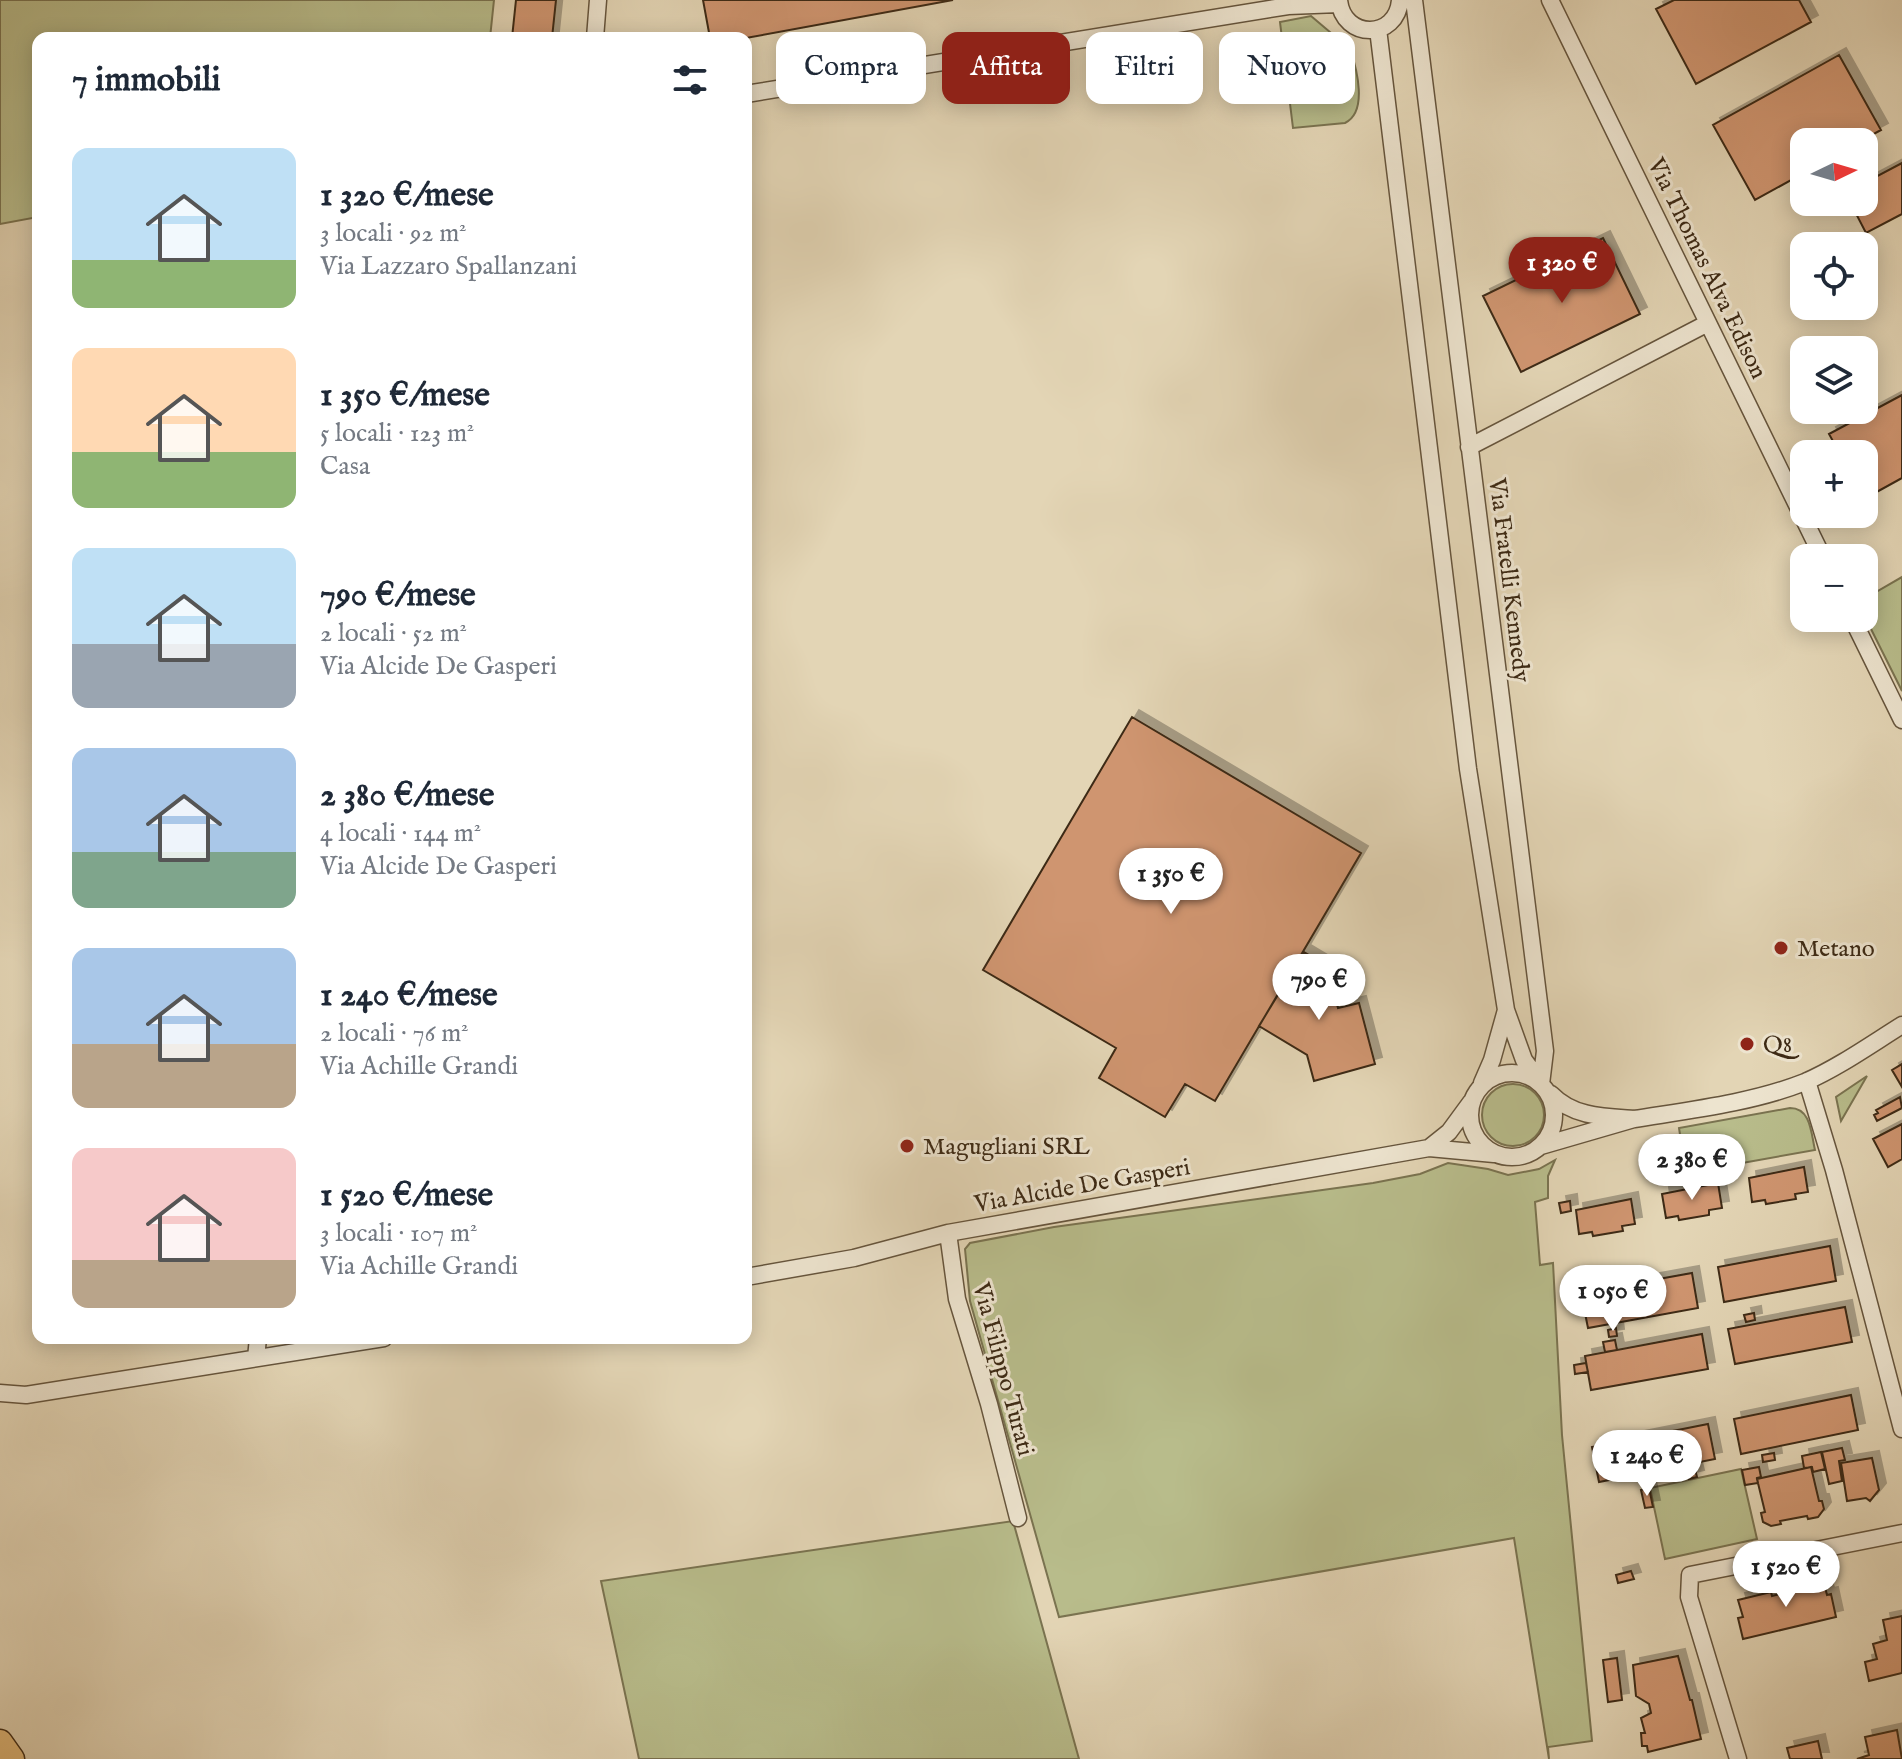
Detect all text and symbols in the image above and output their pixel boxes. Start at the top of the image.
chip: Compra [776,32,926,104]
chip: Affitta [942,32,1070,104]
chip: Filtri [1086,32,1203,104]
chip: Nuovo [1219,32,1355,104]
icon: filters [668,58,712,102]
text: 7 immobili [72,59,221,102]
north arrow [1790,128,1878,216]
map controls [1790,128,1878,632]
street label: Via Thomas Alva Edison [1639,152,1774,384]
text: 1 320 €/mese [320,174,494,217]
icon: home [136,180,232,276]
text: 3 locali · 92 m² [320,217,467,250]
button: locate [1790,232,1878,320]
pin: 1 320 € [1488,237,1636,305]
text: 1 320 € [1527,246,1597,279]
text: Via Lazzaro Spallanzani [320,250,577,283]
button: layers [1790,336,1878,424]
text: 1 350 €/mese [320,374,490,417]
icon: home [136,380,232,476]
text: 5 locali · 123 m² [320,417,474,450]
button: + [1790,440,1878,528]
text: Casa [320,450,370,483]
street label: Via Fratelli Kennedy [1480,475,1536,684]
button: − [1790,544,1878,632]
text: 790 €/mese [320,574,476,617]
icon: home [136,580,232,676]
text: 2 locali · 52 m² [320,617,467,650]
text: Via Alcide De Gasperi [320,650,557,683]
text: 2 380 €/mese [320,774,494,817]
icon: home [136,780,232,876]
text: 4 locali · 144 m² [320,817,481,850]
pin: 1 350 € [1097,848,1245,916]
text: Via Alcide De Gasperi [320,850,557,883]
text: 1 350 € [1137,857,1205,890]
place label: Metano [1797,934,1875,965]
marker: Metano [1772,939,1790,957]
pin: 790 € [1263,954,1375,1022]
text: 790 € [1290,963,1348,996]
text: 1 240 €/mese [320,974,498,1017]
icon: home [136,980,232,1076]
text: 2 locali · 76 m² [320,1017,469,1050]
place label: Q8 [1763,1030,1800,1061]
marker: Q8 [1738,1035,1756,1053]
text: Via Achille Grandi [320,1050,518,1083]
place label: Magugliani SRL [923,1132,1091,1163]
pin: 2 380 € [1618,1134,1766,1202]
marker: Magugliani SRL [898,1137,916,1155]
text: 2 380 € [1656,1143,1728,1176]
street label: Via Alcide De Gasperi [971,1152,1193,1221]
text: 1 520 €/mese [320,1174,493,1217]
icon: home [136,1180,232,1276]
text: 3 locali · 107 m² [320,1217,477,1250]
text: Via Achille Grandi [320,1250,518,1283]
pin: 1 050 € [1539,1265,1687,1333]
text: 1 050 € [1577,1274,1649,1307]
street label: Via Filippo Turati [964,1278,1041,1459]
pin: 1 240 € [1573,1430,1721,1498]
text: 1 240 € [1610,1439,1684,1472]
pin: 1 520 € [1712,1541,1860,1609]
text: 1 520 € [1751,1550,1821,1583]

